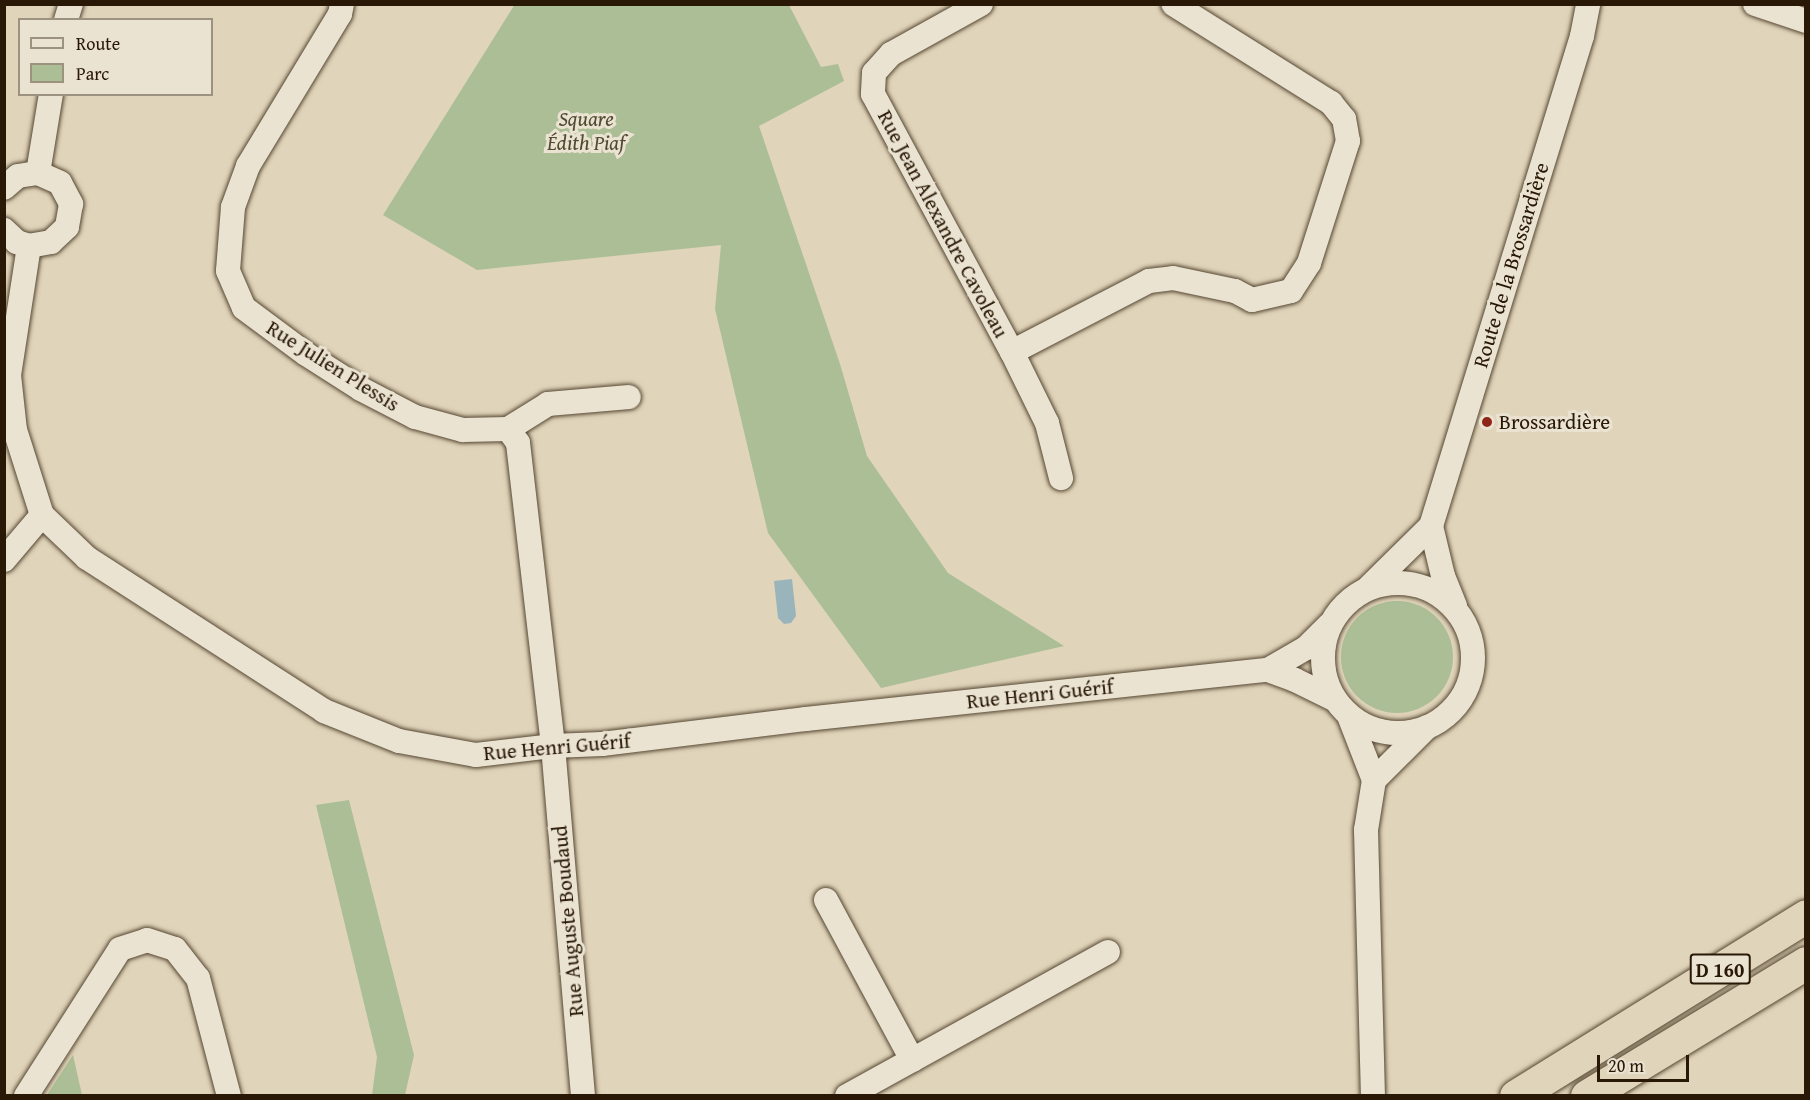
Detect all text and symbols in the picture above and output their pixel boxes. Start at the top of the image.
legend [18,18,213,96]
text: Route [76,30,120,57]
text: Parc [76,60,109,87]
park label: Square Édith Piaf [547,106,625,156]
street label: Rue Jean Alexandre Cavoleau [872,106,1014,342]
street label: Route de la Brossardière [1468,159,1554,371]
street label: Rue Julien Plessis [262,315,404,417]
place label: Brossardière [1499,409,1610,435]
marker: Brossardière [1480,415,1494,429]
street label: Rue Henri Guérif [965,674,1115,714]
street label: Rue Henri Guérif [482,728,632,766]
street label: Rue Auguste Boudaud [547,824,589,1018]
road number: D 160 [1688,952,1752,986]
scale bar [1600,1043,1692,1081]
text: 20 m [1608,1052,1644,1079]

